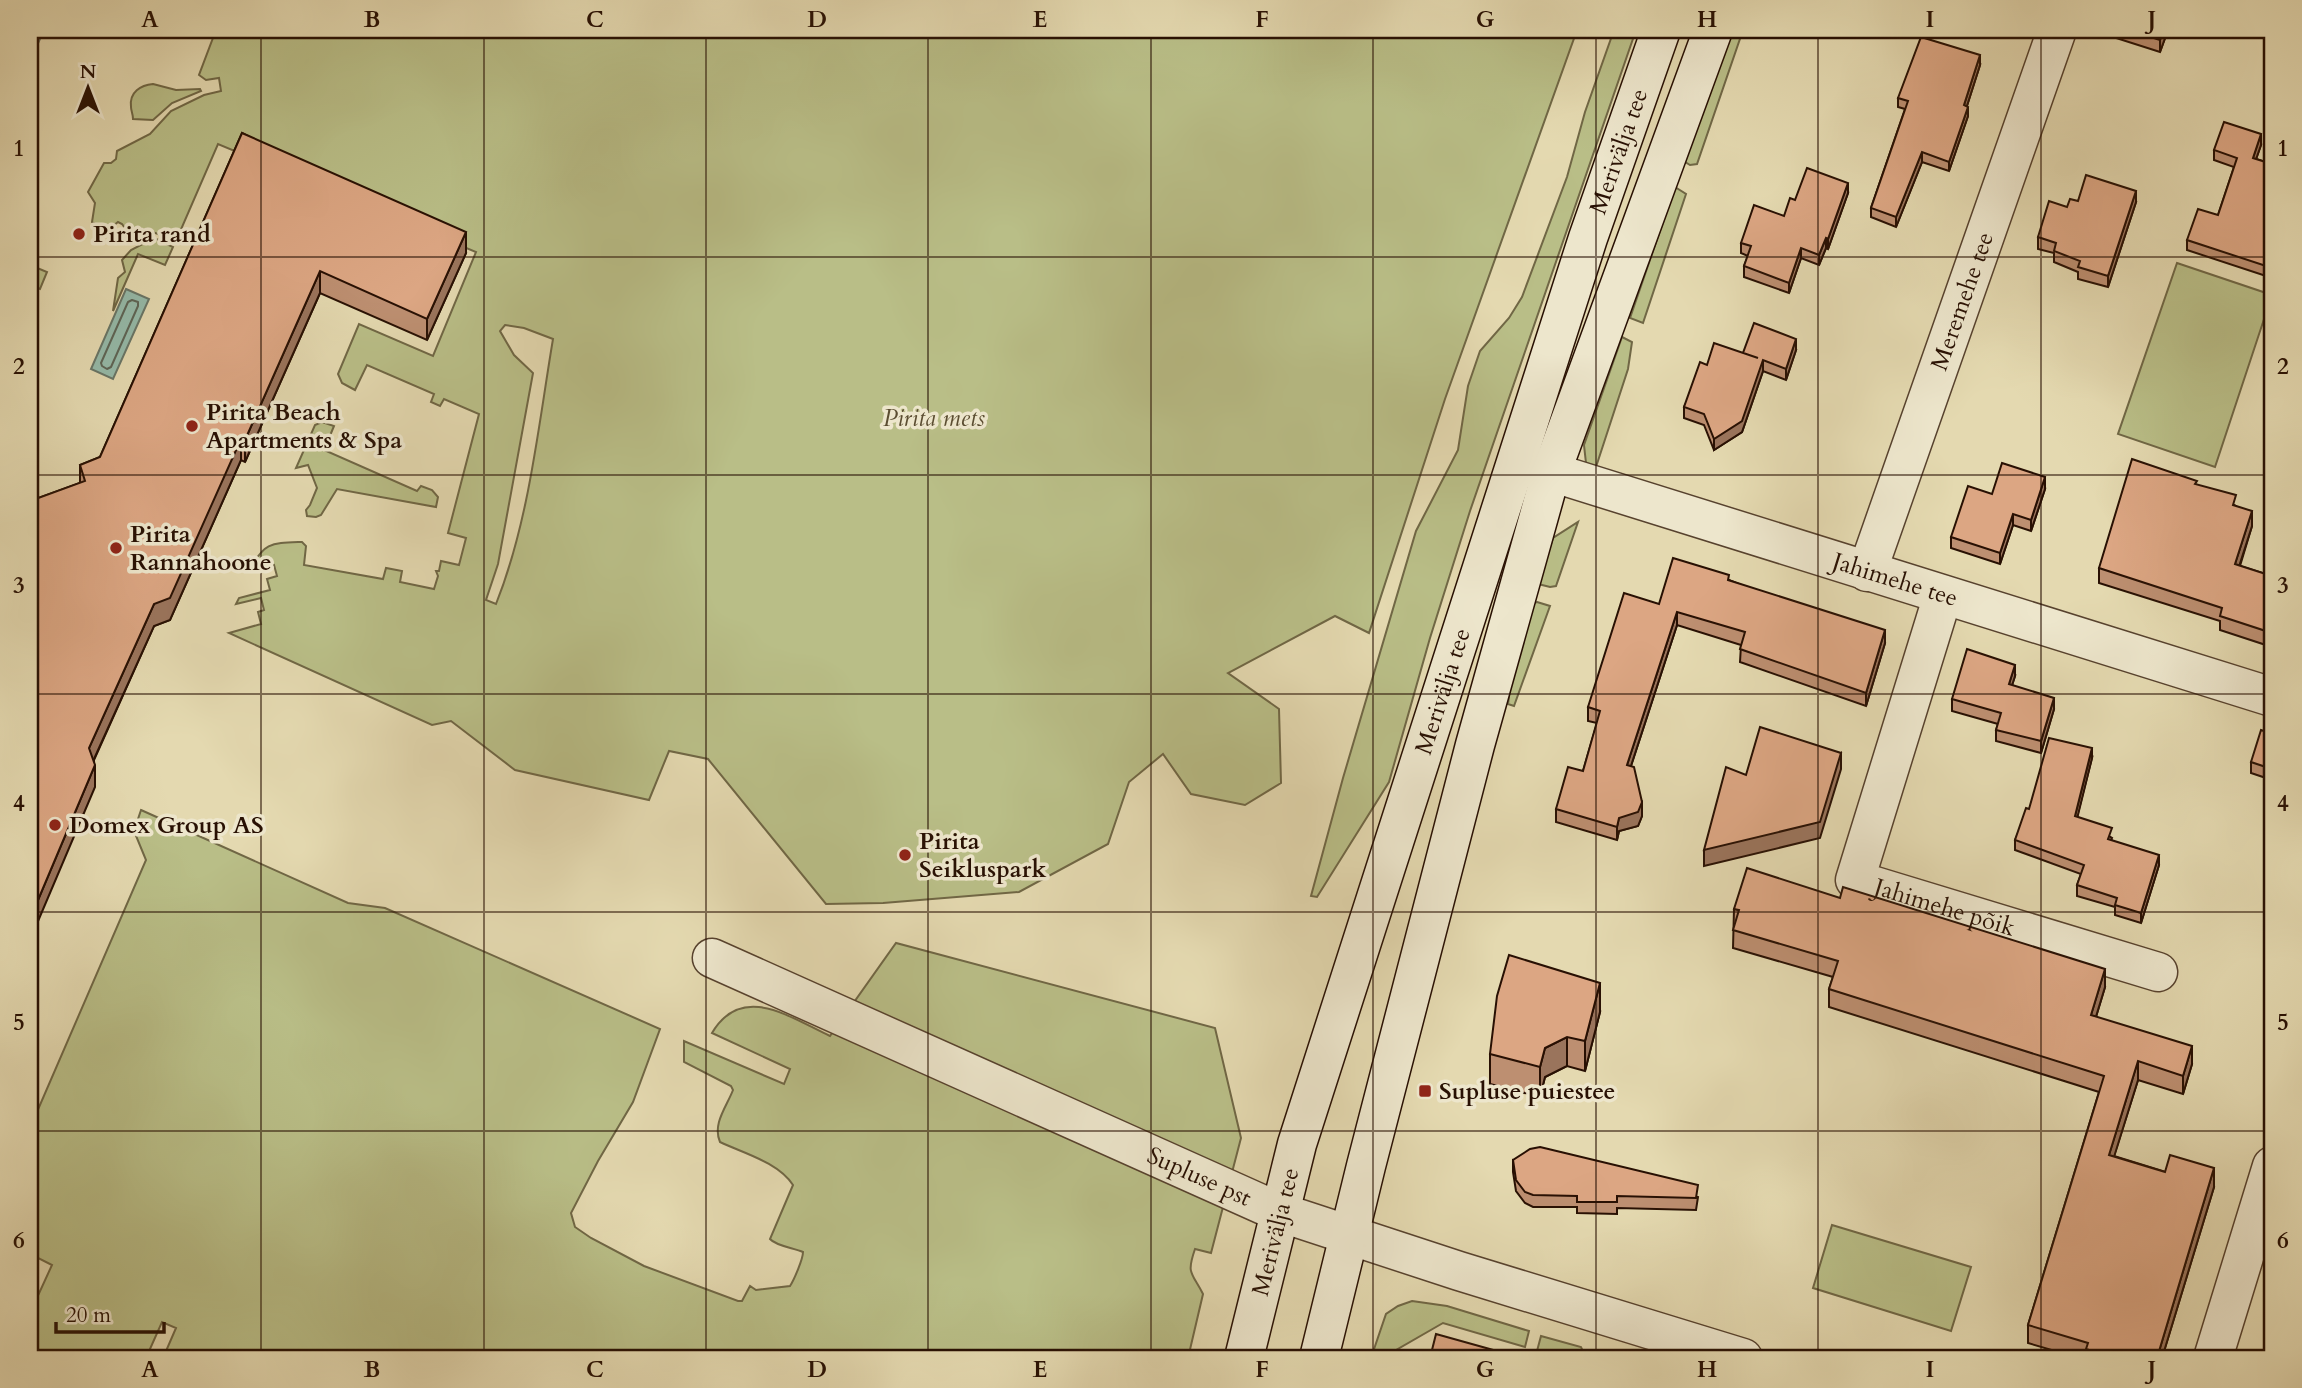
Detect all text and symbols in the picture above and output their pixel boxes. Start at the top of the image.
text: A [141,4,159,35]
text: B [364,4,380,35]
text: C [586,4,604,35]
text: D [807,4,827,35]
text: E [1033,4,1047,35]
text: F [1255,4,1269,35]
text: G [1476,4,1495,35]
text: H [1697,4,1717,35]
text: I [1926,4,1934,35]
text: J [2145,4,2156,35]
north arrow [52,52,122,122]
text: N [80,59,97,85]
street label: Merivälja tee [1581,84,1656,218]
text: 1 [13,133,25,164]
text: 1 [2277,133,2289,164]
place label: Pirita rand [93,218,211,251]
marker: Pirita rand [71,226,87,242]
street label: Meremehe tee [1923,228,2001,375]
text: 2 [13,351,25,382]
text: 2 [2277,351,2289,382]
place label: Pirita Beach Apartments & Spa [206,396,402,457]
park label: Pirita mets [883,402,985,435]
marker: Pirita Beach Apartments & Spa [184,418,200,434]
place label: Pirita Rannahoone [130,518,272,579]
marker: Pirita Rannahoone [108,540,124,556]
street label: Jahimehe tee [1825,543,1962,614]
text: 3 [13,570,25,601]
text: 3 [2277,570,2289,601]
street label: Merivälja tee [1407,624,1478,759]
text: 4 [13,788,25,819]
text: 4 [2277,788,2289,819]
place label: Domex Group AS [69,809,264,842]
marker: Domex Group AS [47,817,63,833]
place label: Pirita Seikluspark [919,825,1046,886]
marker: Pirita Seikluspark [897,847,913,863]
street label: Jahimehe põik [1867,869,2019,944]
text: 5 [13,1007,25,1038]
text: 5 [2277,1007,2289,1038]
place label: Supluse puiestee [1439,1075,1615,1108]
marker: Supluse puiestee [1417,1083,1433,1099]
street label: Supluse pst [1142,1139,1257,1214]
street label: Merivälja tee [1244,1164,1307,1299]
text: 6 [13,1225,25,1256]
text: 6 [2277,1225,2289,1256]
scale bar [56,1290,164,1334]
text: 20 m [66,1301,111,1330]
text: A [141,1354,159,1385]
text: B [364,1354,380,1385]
text: C [586,1354,604,1385]
text: D [807,1354,827,1385]
text: E [1033,1354,1047,1385]
text: F [1255,1354,1269,1385]
text: G [1476,1354,1495,1385]
text: H [1697,1354,1717,1385]
text: I [1926,1354,1934,1385]
text: J [2145,1354,2156,1385]

